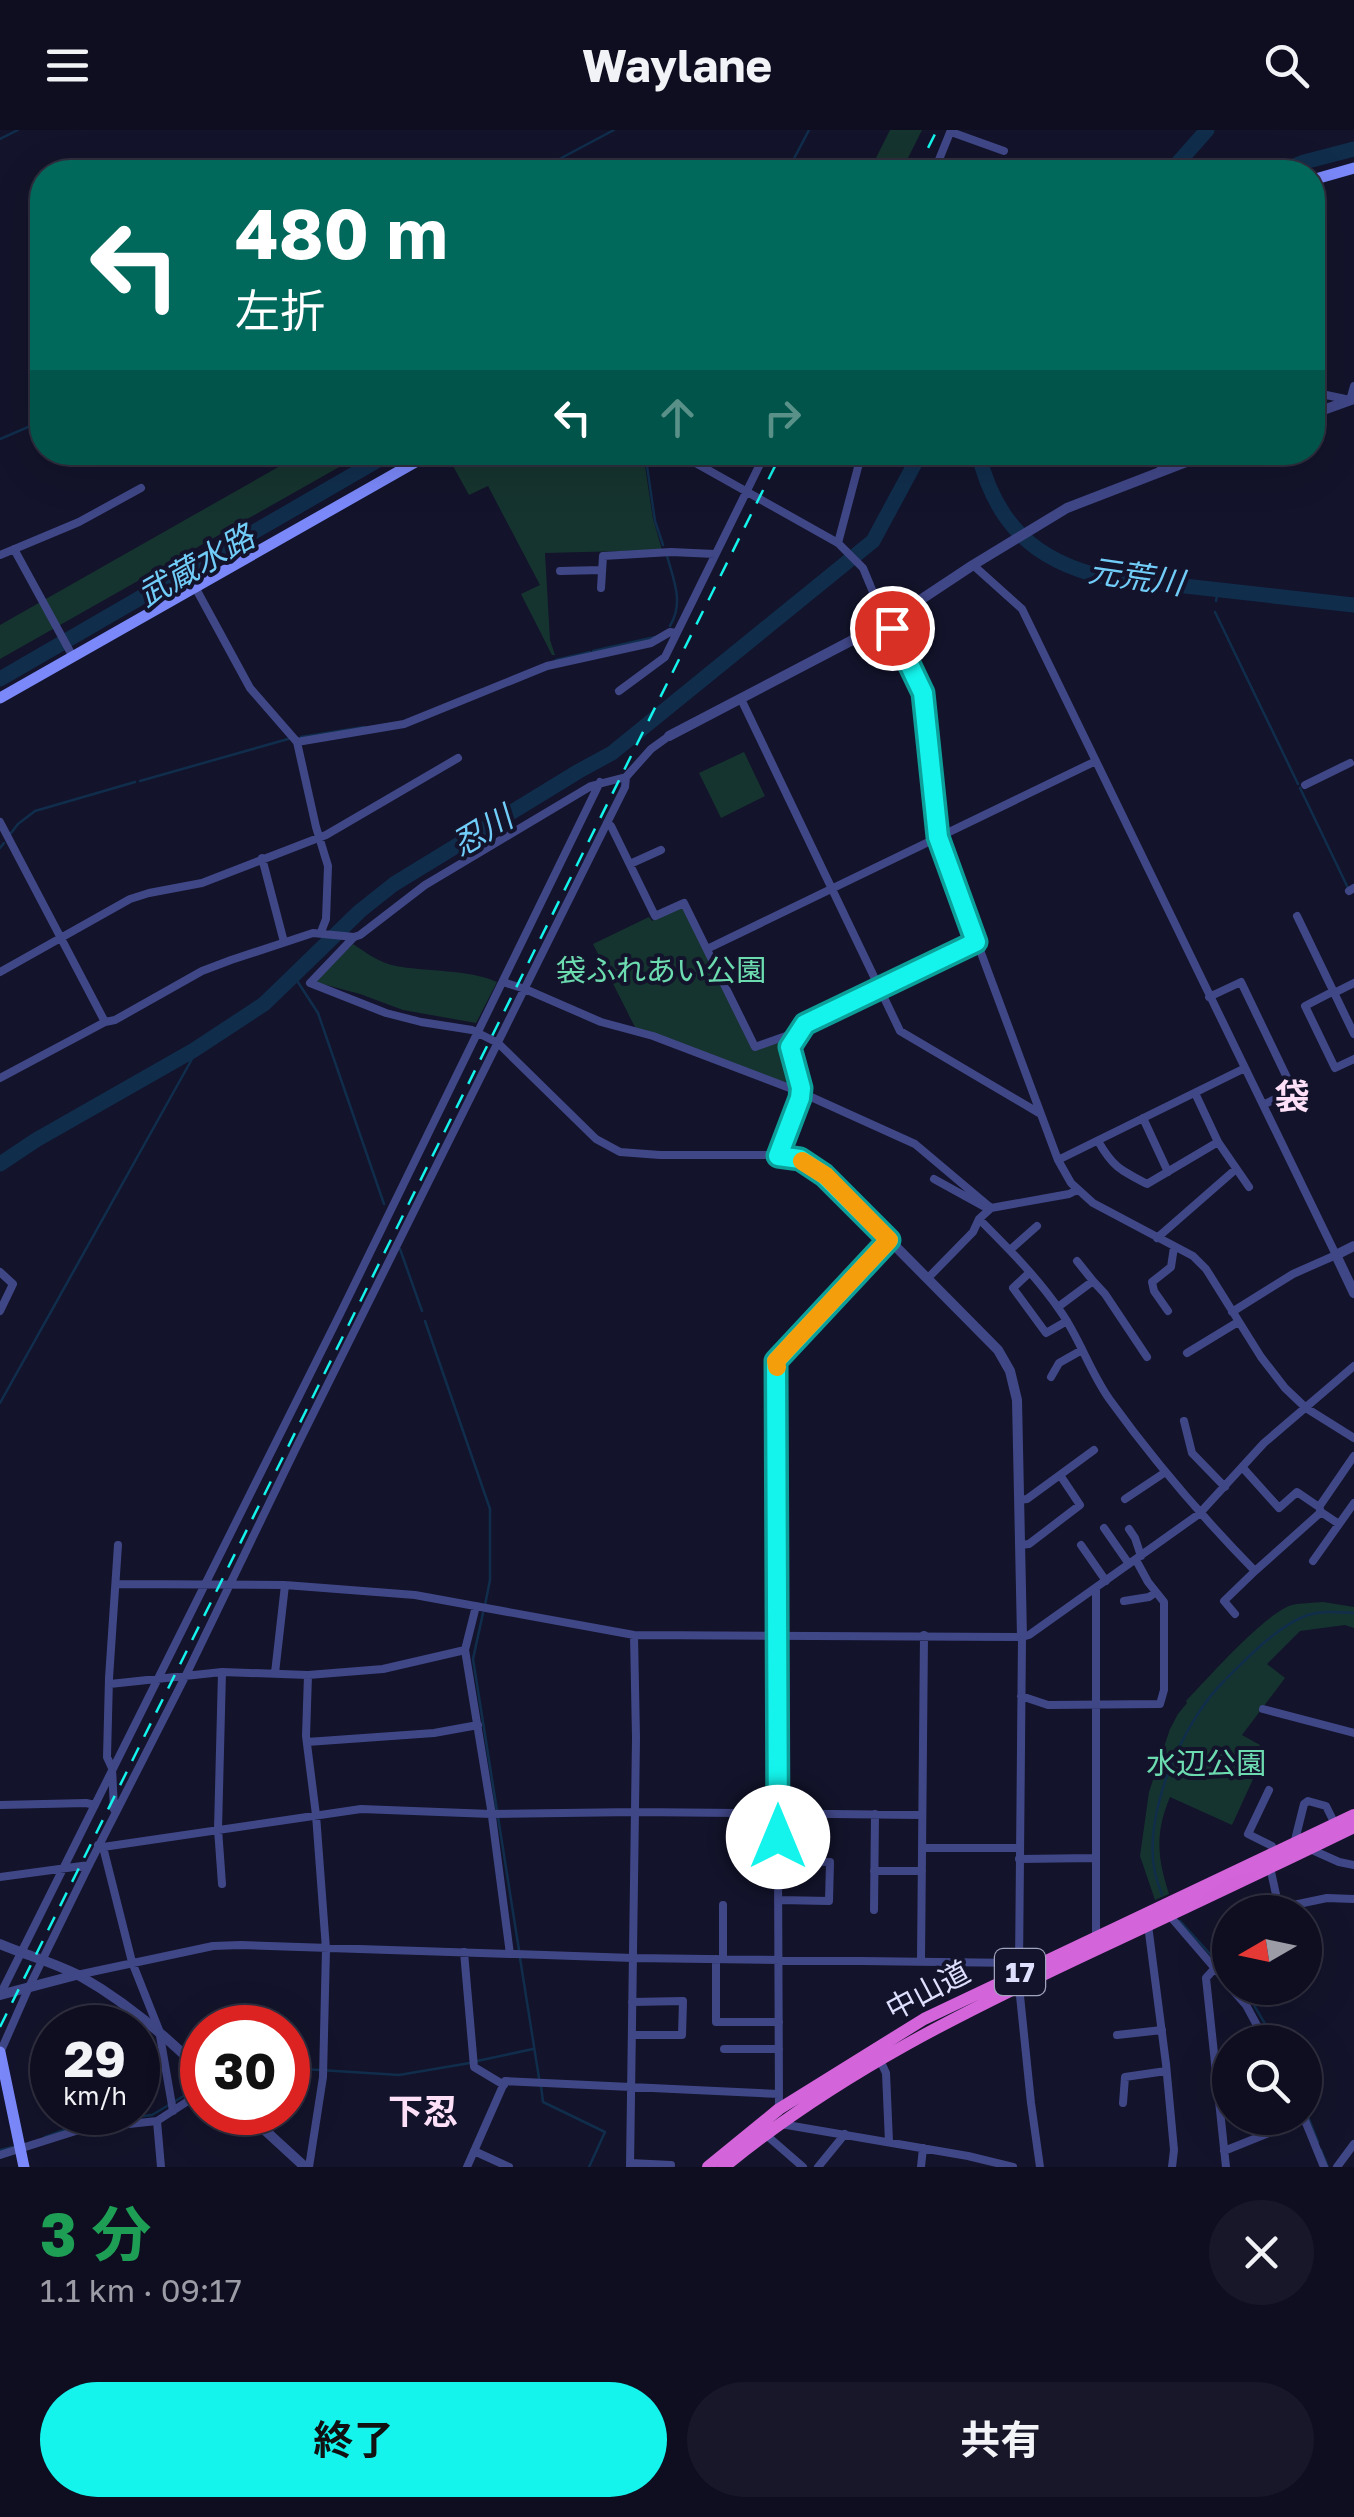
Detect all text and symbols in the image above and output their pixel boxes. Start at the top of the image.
icon: menu [40,38,95,93]
text: Waylane [582,38,772,92]
icon: search [1259,38,1314,93]
text: 480 m [235,190,448,274]
icon: left [70,200,200,330]
text: 左折 [235,283,325,337]
icon: left [545,390,600,445]
icon: ahead [650,390,705,445]
icon: right [755,390,810,445]
water label: 武蔵水路 [131,515,263,614]
water label: 元荒川 [1086,551,1189,602]
pin [850,586,935,671]
icon: arrive [865,601,920,656]
water label: 忍川 [444,796,521,863]
park label: 袋ふれあい公園 [556,952,766,988]
district label: 袋 [1274,1075,1310,1117]
park label: 水辺公園 [1146,1745,1266,1781]
position arrow [726,1785,830,1889]
north arrow [1212,1895,1322,2005]
map controls [1212,1895,1322,2135]
road number: 17 [995,1949,1045,1995]
street label: 中山道 [879,1953,976,2027]
speed limit sign: 30 [180,2005,310,2135]
button: search [1212,2025,1322,2135]
text: 29 [64,2028,126,2088]
text: km/h [63,2080,127,2111]
district label: 下忍 [388,2090,458,2132]
text: 3 分 [40,2197,152,2269]
button: close [1209,2200,1314,2305]
text: 1.1 km · 09:17 [40,2271,242,2309]
button: 終了 [40,2382,667,2497]
button: 共有 [687,2382,1314,2497]

